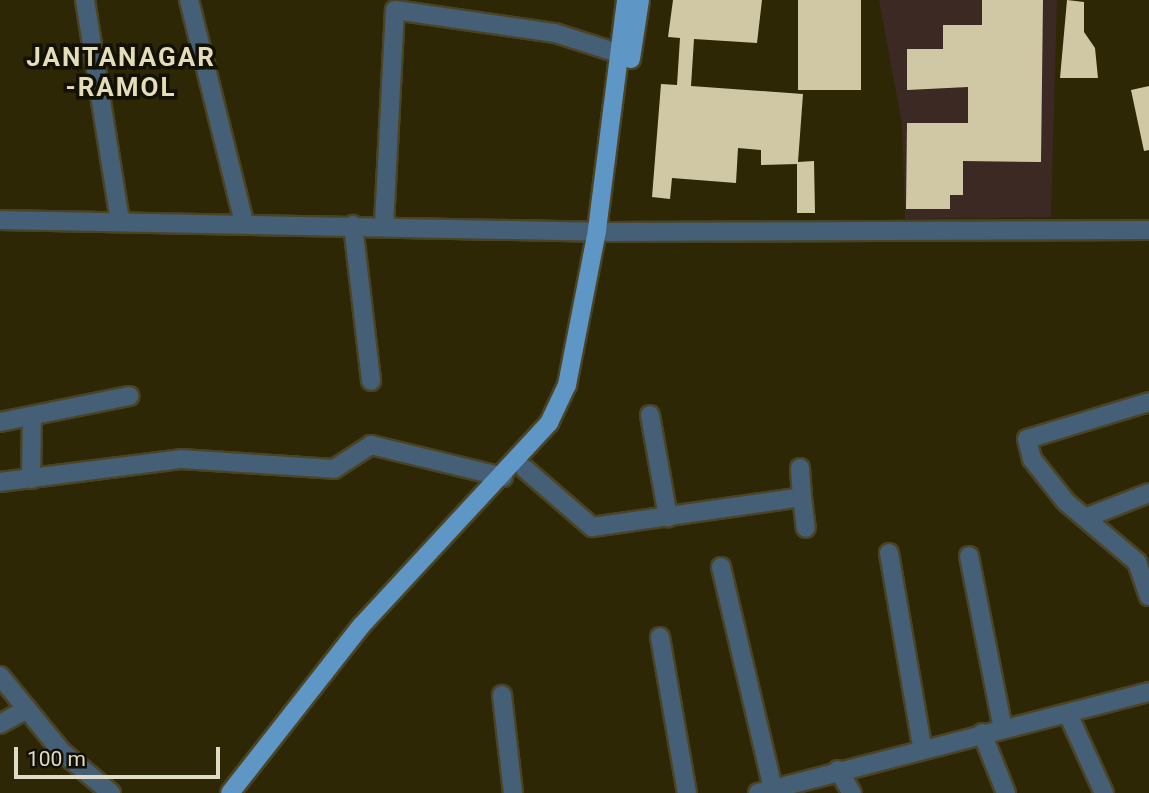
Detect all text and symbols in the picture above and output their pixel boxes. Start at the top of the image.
district label: JANTANAGAR -RAMOL [27,42,215,104]
scale bar [18,734,224,778]
text: 100 m [27,747,86,771]

